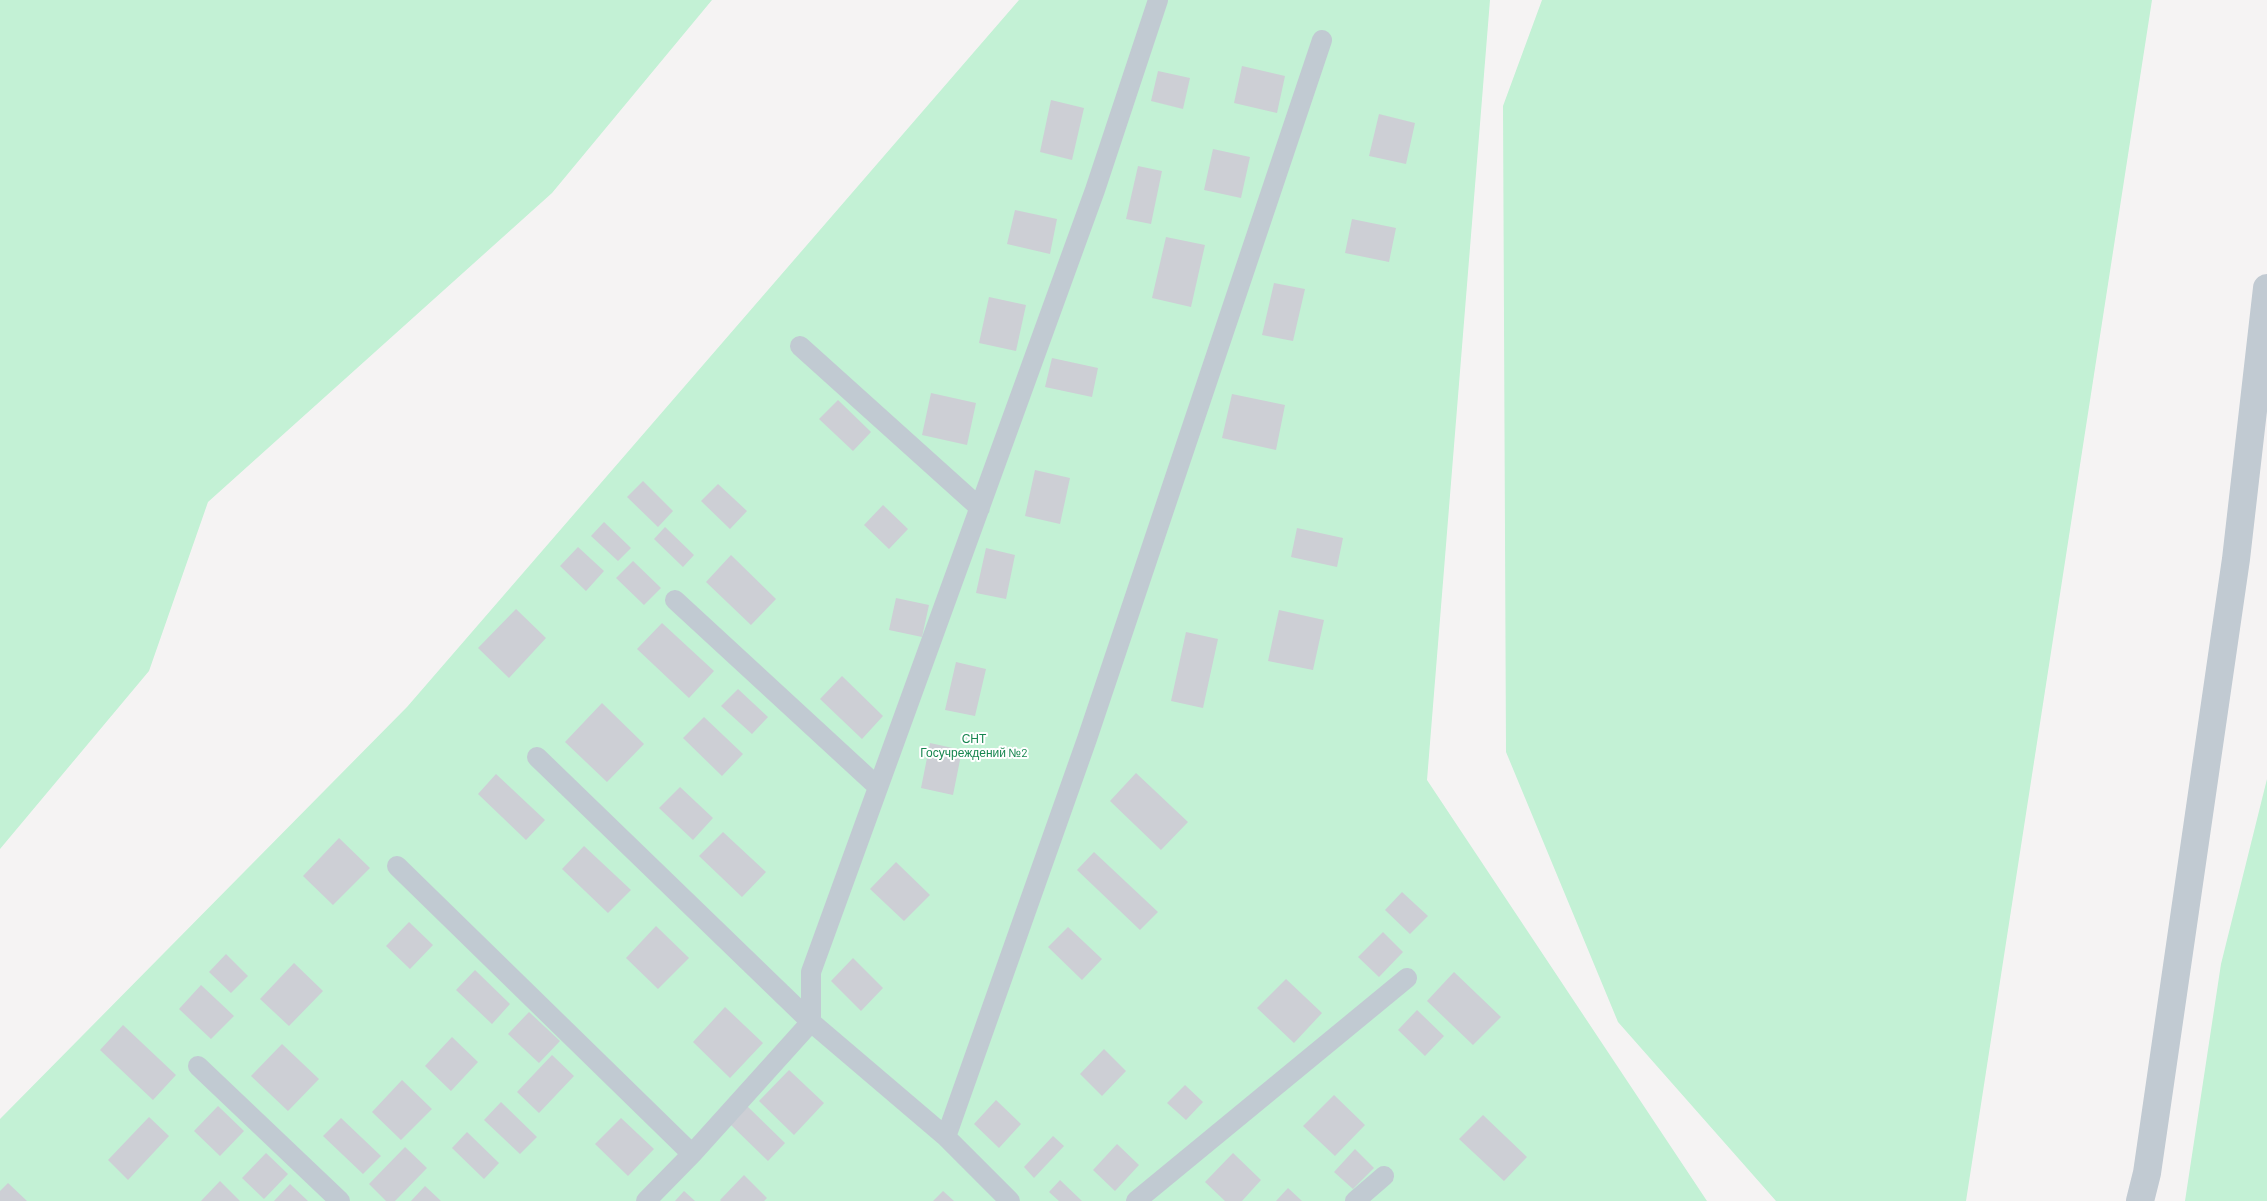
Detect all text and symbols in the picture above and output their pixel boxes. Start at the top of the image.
park label: СНТ Госучреждений №2 [920,732,1028,760]

